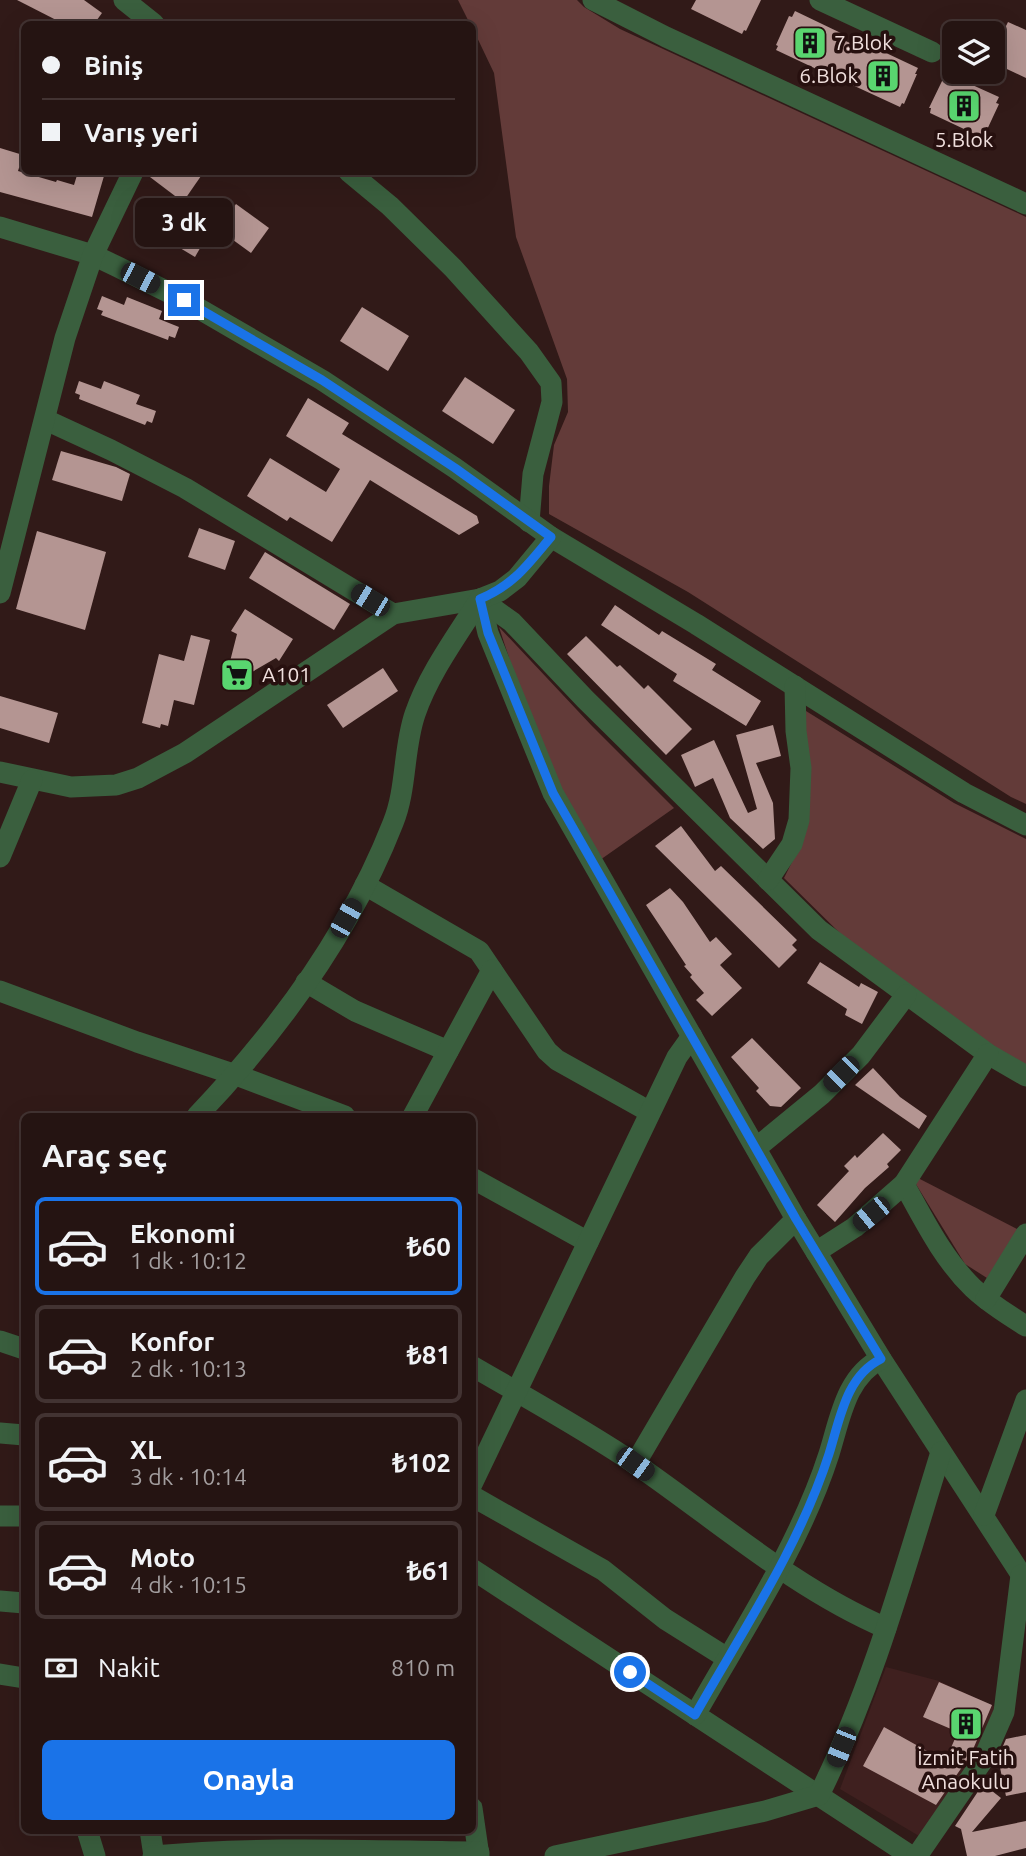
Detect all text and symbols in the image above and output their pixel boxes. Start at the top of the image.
map controls [942,21,1005,84]
button: layers [942,21,1005,84]
building icon: 7.Blok [791,24,829,62]
place label: 7.Blok [834,30,893,54]
text: Biniş [84,51,143,80]
building icon: 6.Blok [864,57,902,95]
place label: 6.Blok [799,63,858,87]
building icon: 5.Blok [945,87,983,125]
text: Varış yeri [84,118,198,147]
place label: 5.Blok [935,127,994,151]
callout: 3 dk [135,198,233,247]
text: 3 dk [161,210,207,235]
car [117,259,164,297]
route end [168,284,200,316]
car [347,580,394,620]
supermarket icon: A101 [218,656,256,694]
place label: A101 [262,662,311,686]
car [327,895,366,941]
car [819,1052,864,1096]
text: Araç seç [42,1137,167,1173]
car [849,1193,894,1235]
icon: car [46,1215,109,1278]
text: Ekonomi [130,1219,235,1248]
text: ₺60 [407,1232,451,1261]
text: 1 dk · 10:12 [130,1248,247,1273]
icon: car [46,1323,109,1386]
text: Konfor [130,1327,214,1356]
text: ₺81 [407,1340,451,1369]
text: 2 dk · 10:13 [130,1356,247,1381]
icon: car [46,1431,109,1494]
text: XL [130,1435,161,1464]
car [612,1443,659,1485]
text: ₺102 [392,1448,451,1477]
text: 3 dk · 10:14 [130,1464,247,1489]
icon: car [46,1539,109,1602]
text: Moto [130,1543,195,1572]
text: ₺61 [407,1556,451,1585]
text: 4 dk · 10:15 [130,1572,247,1597]
icon: cash [42,1649,80,1687]
text: Nakit [98,1653,160,1682]
text: 810 m [391,1655,455,1680]
route start [614,1656,646,1688]
building icon: İzmit Fatih Anaokulu [947,1705,985,1743]
car [824,1724,859,1770]
button: Onayla [42,1740,455,1820]
place label: İzmit Fatih Anaokulu [917,1745,1015,1793]

